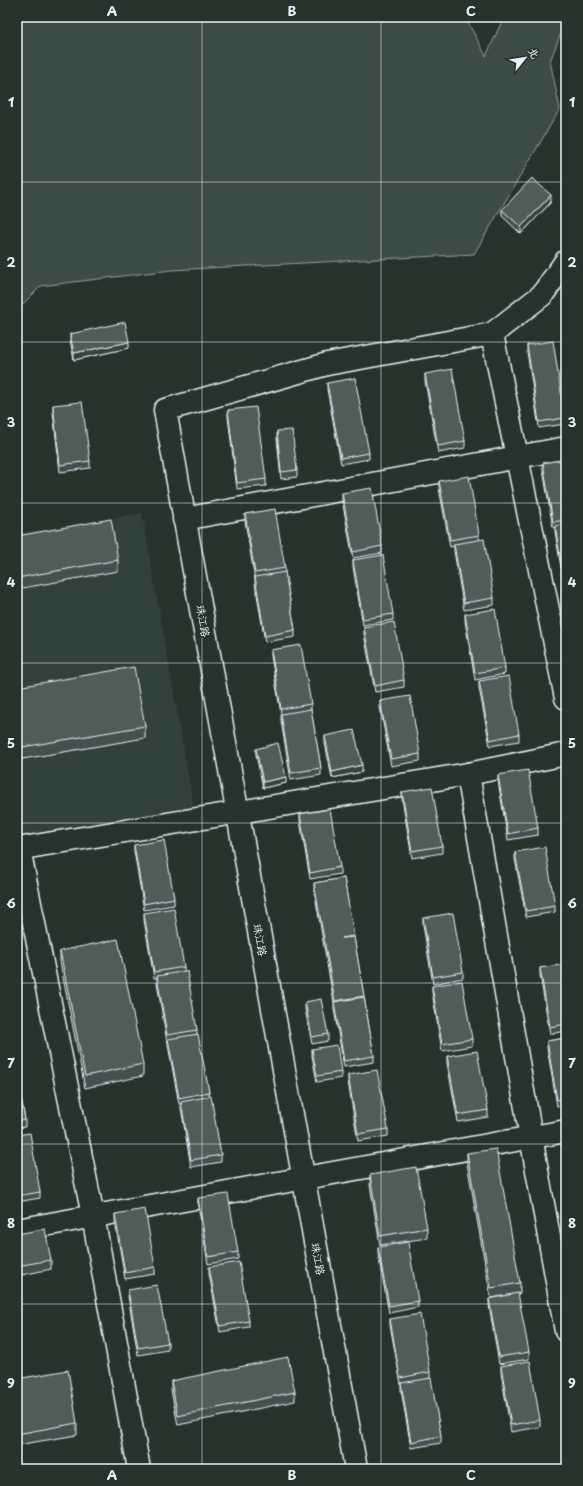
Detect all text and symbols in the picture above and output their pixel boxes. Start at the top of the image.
text: A [107,1,117,20]
text: B [288,1,297,20]
text: C [466,1,476,20]
north arrow [505,38,545,78]
text: 北 [524,44,544,62]
text: 1 [8,92,14,111]
text: 1 [569,92,575,111]
text: 2 [6,252,16,271]
text: 2 [567,252,577,271]
text: 3 [7,412,16,431]
text: 3 [568,412,577,431]
text: 4 [7,572,16,591]
text: 4 [568,572,577,591]
street label: 珠江路 [192,603,215,639]
text: 5 [7,733,15,752]
text: 5 [568,733,576,752]
text: 6 [6,893,16,912]
text: 6 [567,893,577,912]
street label: 珠江路 [249,922,272,958]
text: 7 [7,1053,15,1072]
text: 7 [568,1053,576,1072]
text: 8 [7,1213,15,1232]
text: 8 [568,1213,576,1232]
street label: 珠江路 [307,1241,330,1277]
text: 9 [7,1373,15,1392]
text: 9 [568,1373,576,1392]
text: A [107,1465,117,1484]
text: B [288,1465,297,1484]
text: C [466,1465,476,1484]

